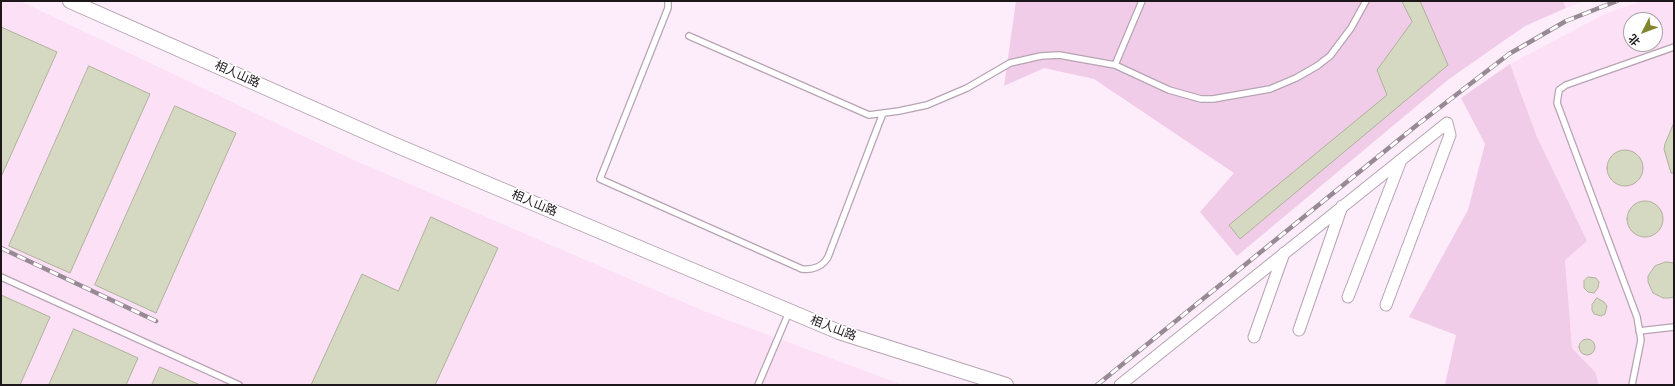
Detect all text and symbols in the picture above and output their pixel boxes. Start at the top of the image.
north arrow [1623,12,1663,52]
text: 北 [1625,31,1644,49]
street label: 相人山路 [212,59,262,91]
street label: 相人山路 [509,188,559,220]
street label: 相人山路 [808,314,858,344]

